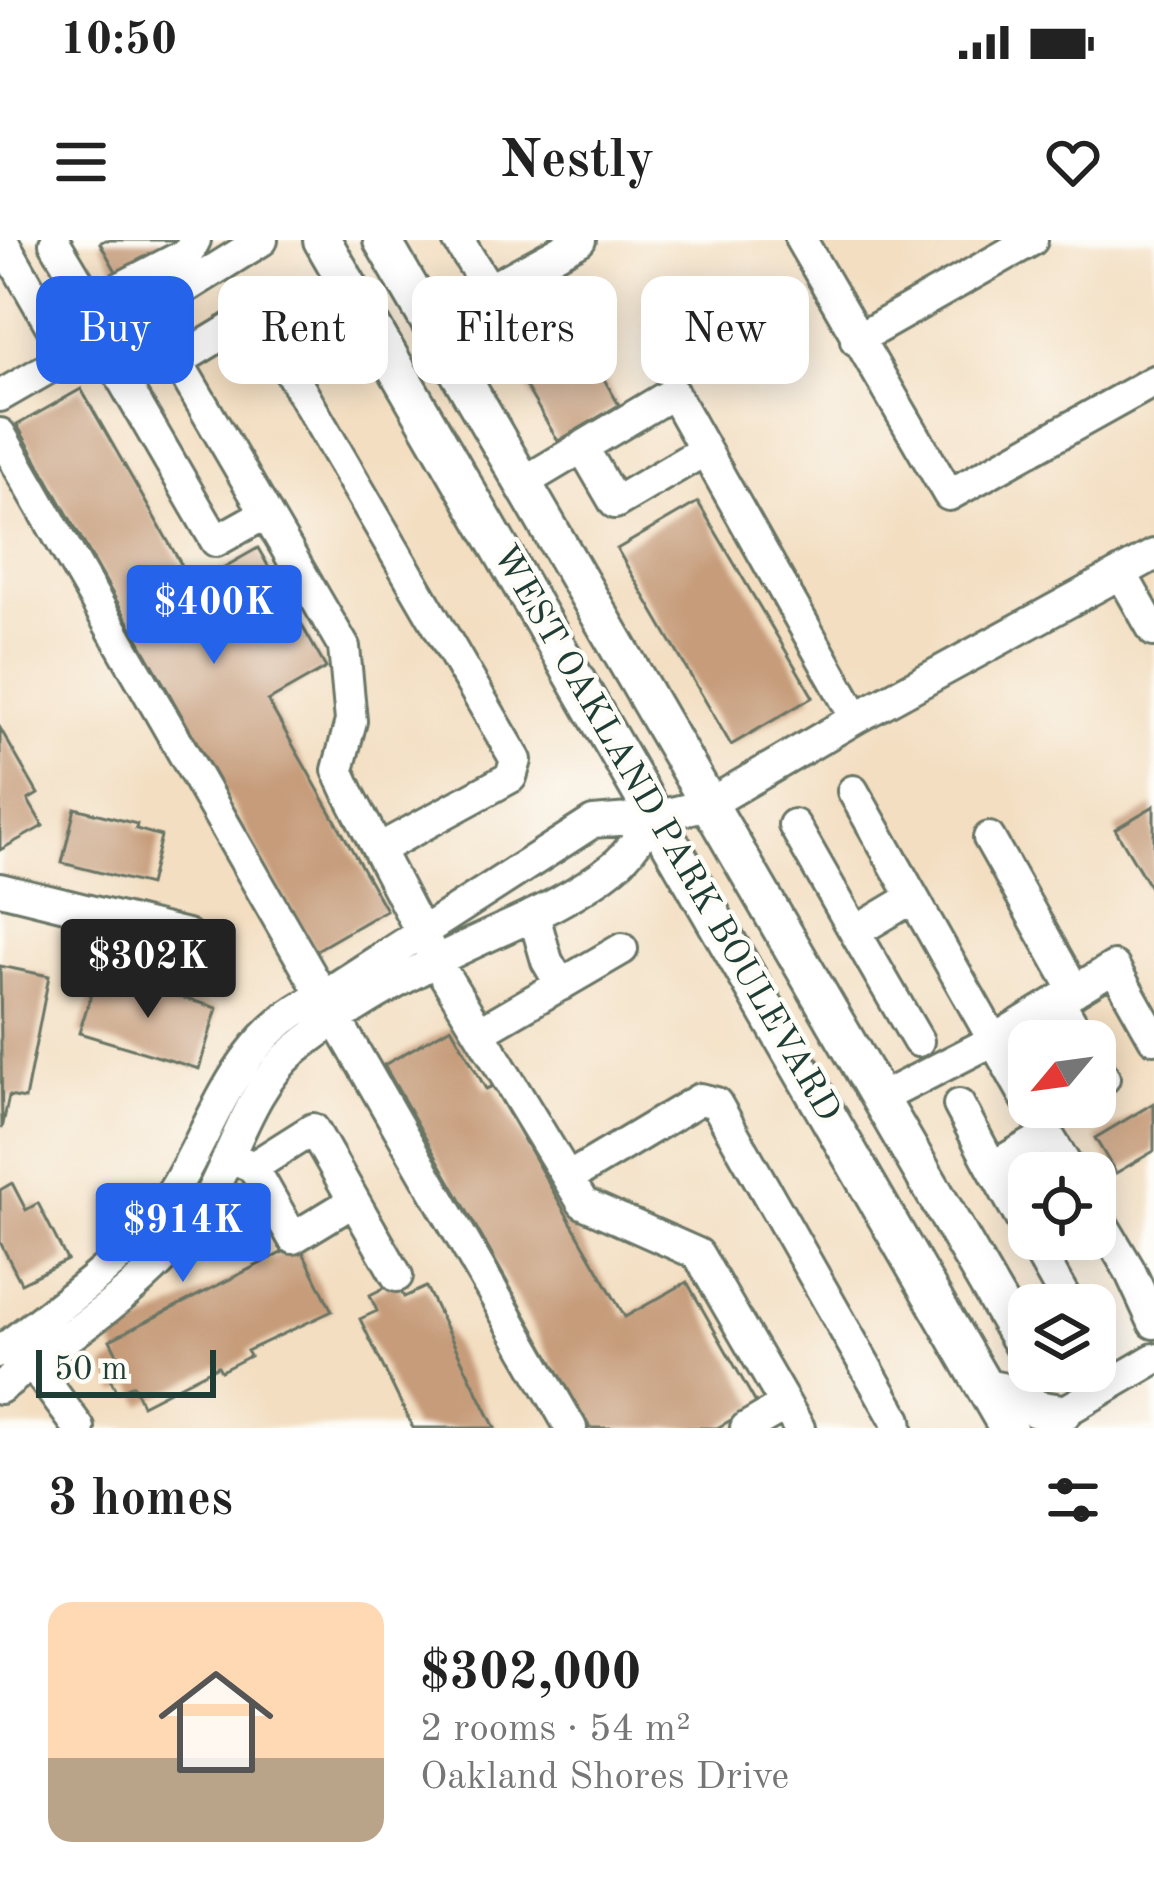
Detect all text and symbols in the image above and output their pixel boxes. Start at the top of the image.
text: 10:50 [60,19,177,64]
icon: menu [48,129,114,195]
icon: heart [1040,129,1106,195]
text: Nestly [500,135,654,189]
chip: Buy [36,276,194,384]
chip: Rent [218,276,388,384]
chip: Filters [412,276,617,384]
chip: New [641,276,809,384]
street label: WEST OAKLAND PARK BOULEVARD [485,540,845,1128]
pin: $400K [130,565,298,667]
text: $400K [154,584,274,623]
pin: $302K [64,919,232,1021]
text: $302K [88,938,208,977]
north arrow [1008,1020,1116,1128]
map controls [1008,1020,1116,1392]
button: locate [1008,1152,1116,1260]
pin: $914K [99,1183,267,1285]
text: $914K [123,1202,243,1241]
button: layers [1008,1284,1116,1392]
scale bar [36,1344,216,1397]
text: 50 m [54,1354,128,1387]
icon: filters [1040,1467,1106,1533]
text: 3 homes [48,1475,233,1526]
text: $302,000 [420,1649,641,1700]
icon: home [144,1650,288,1794]
text: 2 rooms · 54 m² [420,1710,691,1749]
text: Oakland Shores Drive [420,1758,789,1797]

